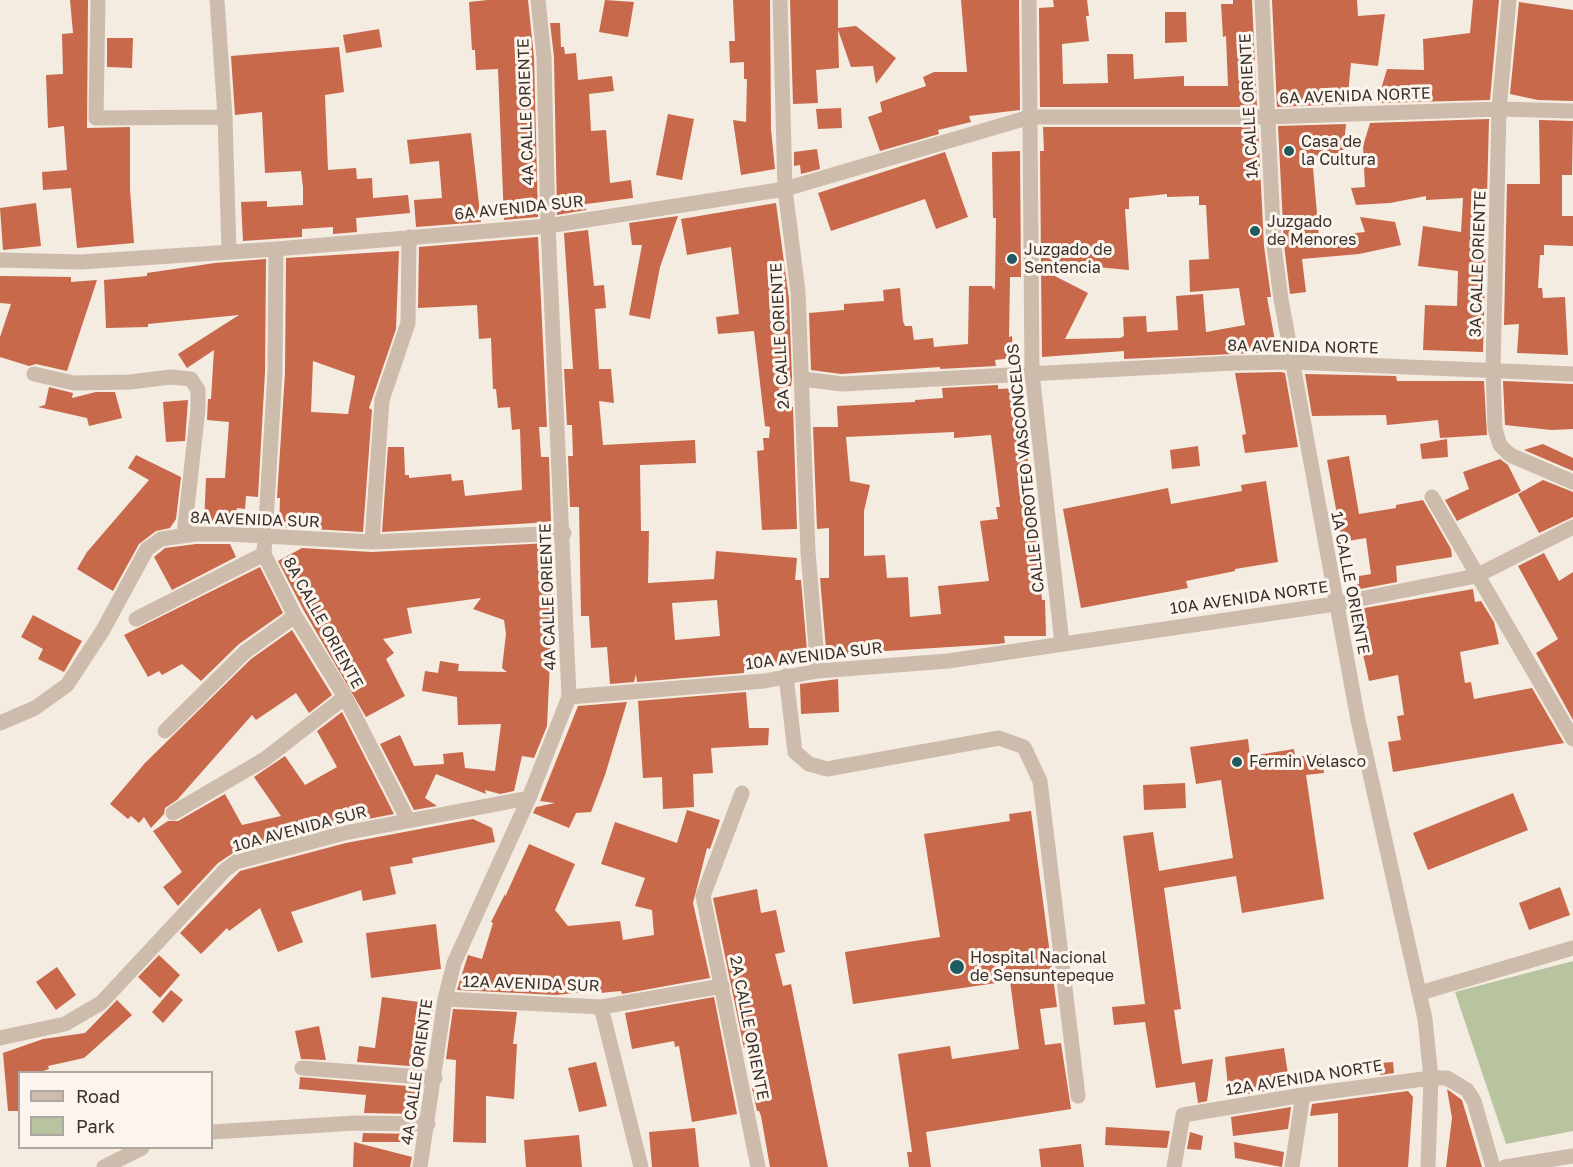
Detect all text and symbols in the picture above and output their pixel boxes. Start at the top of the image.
street label: 1A CALLE ORIENTE [1236,33,1262,179]
street label: 4A CALLE ORIENTE [514,38,538,186]
street label: 6A AVENIDA NORTE [1279,84,1431,108]
place label: Casa de la Cultura [1301,132,1376,170]
marker: Casa de la Cultura [1282,144,1296,158]
street label: 3A CALLE ORIENTE [1466,190,1490,338]
street label: 6A AVENIDA SUR [453,192,585,224]
place label: Juzgado de Menores [1267,212,1356,250]
marker: Juzgado de Menores [1248,224,1262,238]
place label: Juzgado de Sentencia [1024,240,1112,278]
marker: Juzgado de Sentencia [1005,252,1019,266]
street label: 2A CALLE ORIENTE [767,262,793,410]
street label: 8A AVENIDA NORTE [1227,336,1379,358]
street label: CALLE DOROTEO VASCONCELOS [1003,343,1049,593]
street label: 8A AVENIDA SUR [190,508,320,532]
street label: 1A CALLE ORIENTE [1327,510,1373,656]
street label: 4A CALLE ORIENTE [536,523,560,671]
street label: 8A CALLE ORIENTE [279,554,367,692]
street label: 10A AVENIDA NORTE [1169,577,1329,619]
street label: 10A AVENIDA SUR [744,638,884,674]
place label: Fermin Velasco [1249,752,1366,772]
marker: Fermin Velasco [1230,755,1244,769]
street label: 10A AVENIDA SUR [231,802,369,856]
place label: Hospital Nacional de Sensuntepeque [970,948,1114,986]
street label: 2A CALLE ORIENTE [726,954,772,1102]
marker: Hospital Nacional de Sensuntepeque [948,958,966,976]
street label: 12A AVENIDA SUR [462,972,600,996]
street label: 4A CALLE ORIENTE [397,998,437,1146]
street label: 12A AVENIDA NORTE [1224,1056,1384,1100]
legend [18,1071,213,1149]
text: Road [76,1085,120,1107]
text: Park [76,1115,115,1137]

